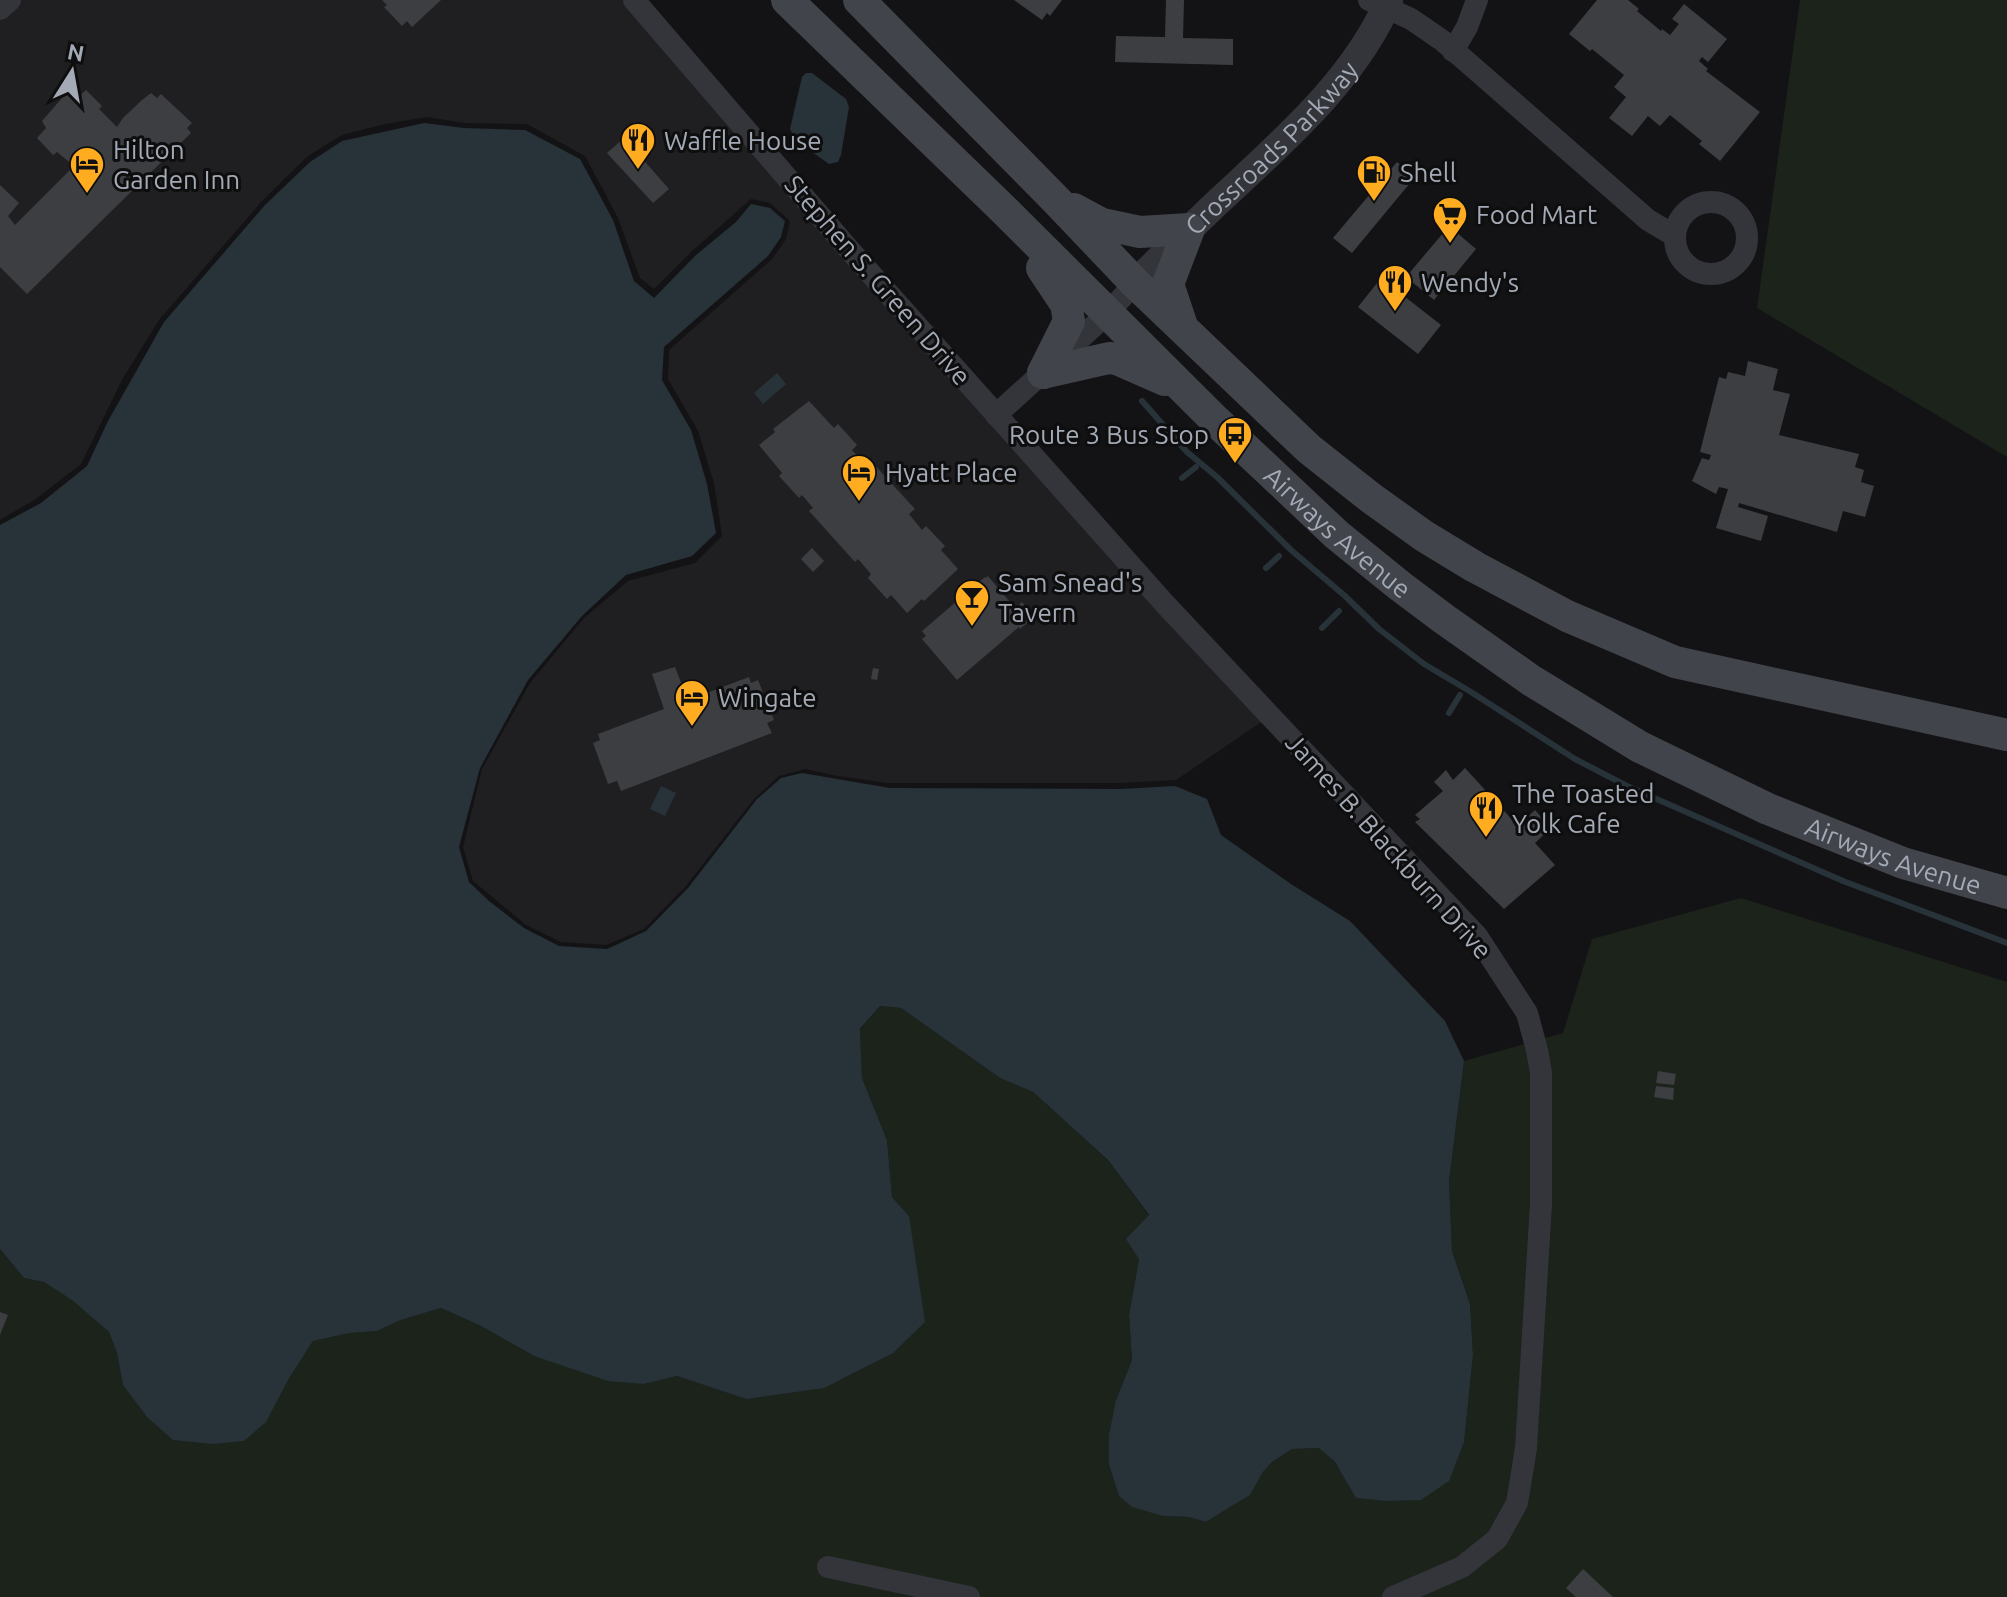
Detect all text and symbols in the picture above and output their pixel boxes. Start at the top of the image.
north arrow [32,32,112,112]
text: N [65,38,86,66]
street label: Crossroads Parkway [1179,55,1363,240]
restaurant icon: Waffle House [619,121,657,171]
place label: Waffle House [664,126,822,155]
place label: Hilton Garden Inn [113,135,240,194]
hotel icon: Hilton Garden Inn [68,145,106,195]
fuel station icon: Shell [1355,153,1393,203]
place label: Shell [1400,158,1457,187]
street label: Stephen S. Green Drive [779,169,977,391]
supermarket icon: Food Mart [1431,195,1469,245]
place label: Food Mart [1476,200,1597,229]
restaurant icon: Wendy's [1376,263,1414,313]
place label: Wendy's [1421,268,1519,297]
bus stop icon: Route 3 Bus Stop [1216,415,1254,465]
place label: Route 3 Bus Stop [1009,420,1209,449]
hotel icon: Hyatt Place [840,453,878,503]
place label: Hyatt Place [885,458,1018,487]
street label: Airways Avenue [1259,460,1417,604]
place label: Sam Snead's Tavern [998,568,1142,627]
bar icon: Sam Snead's Tavern [953,578,991,628]
hotel icon: Wingate [673,678,711,728]
place label: Wingate [718,683,817,712]
street label: James B. Blackburn Drive [1280,727,1498,965]
place label: The Toasted Yolk Cafe [1512,779,1654,838]
restaurant icon: The Toasted Yolk Cafe [1467,789,1505,839]
street label: Airways Avenue [1802,811,1985,899]

